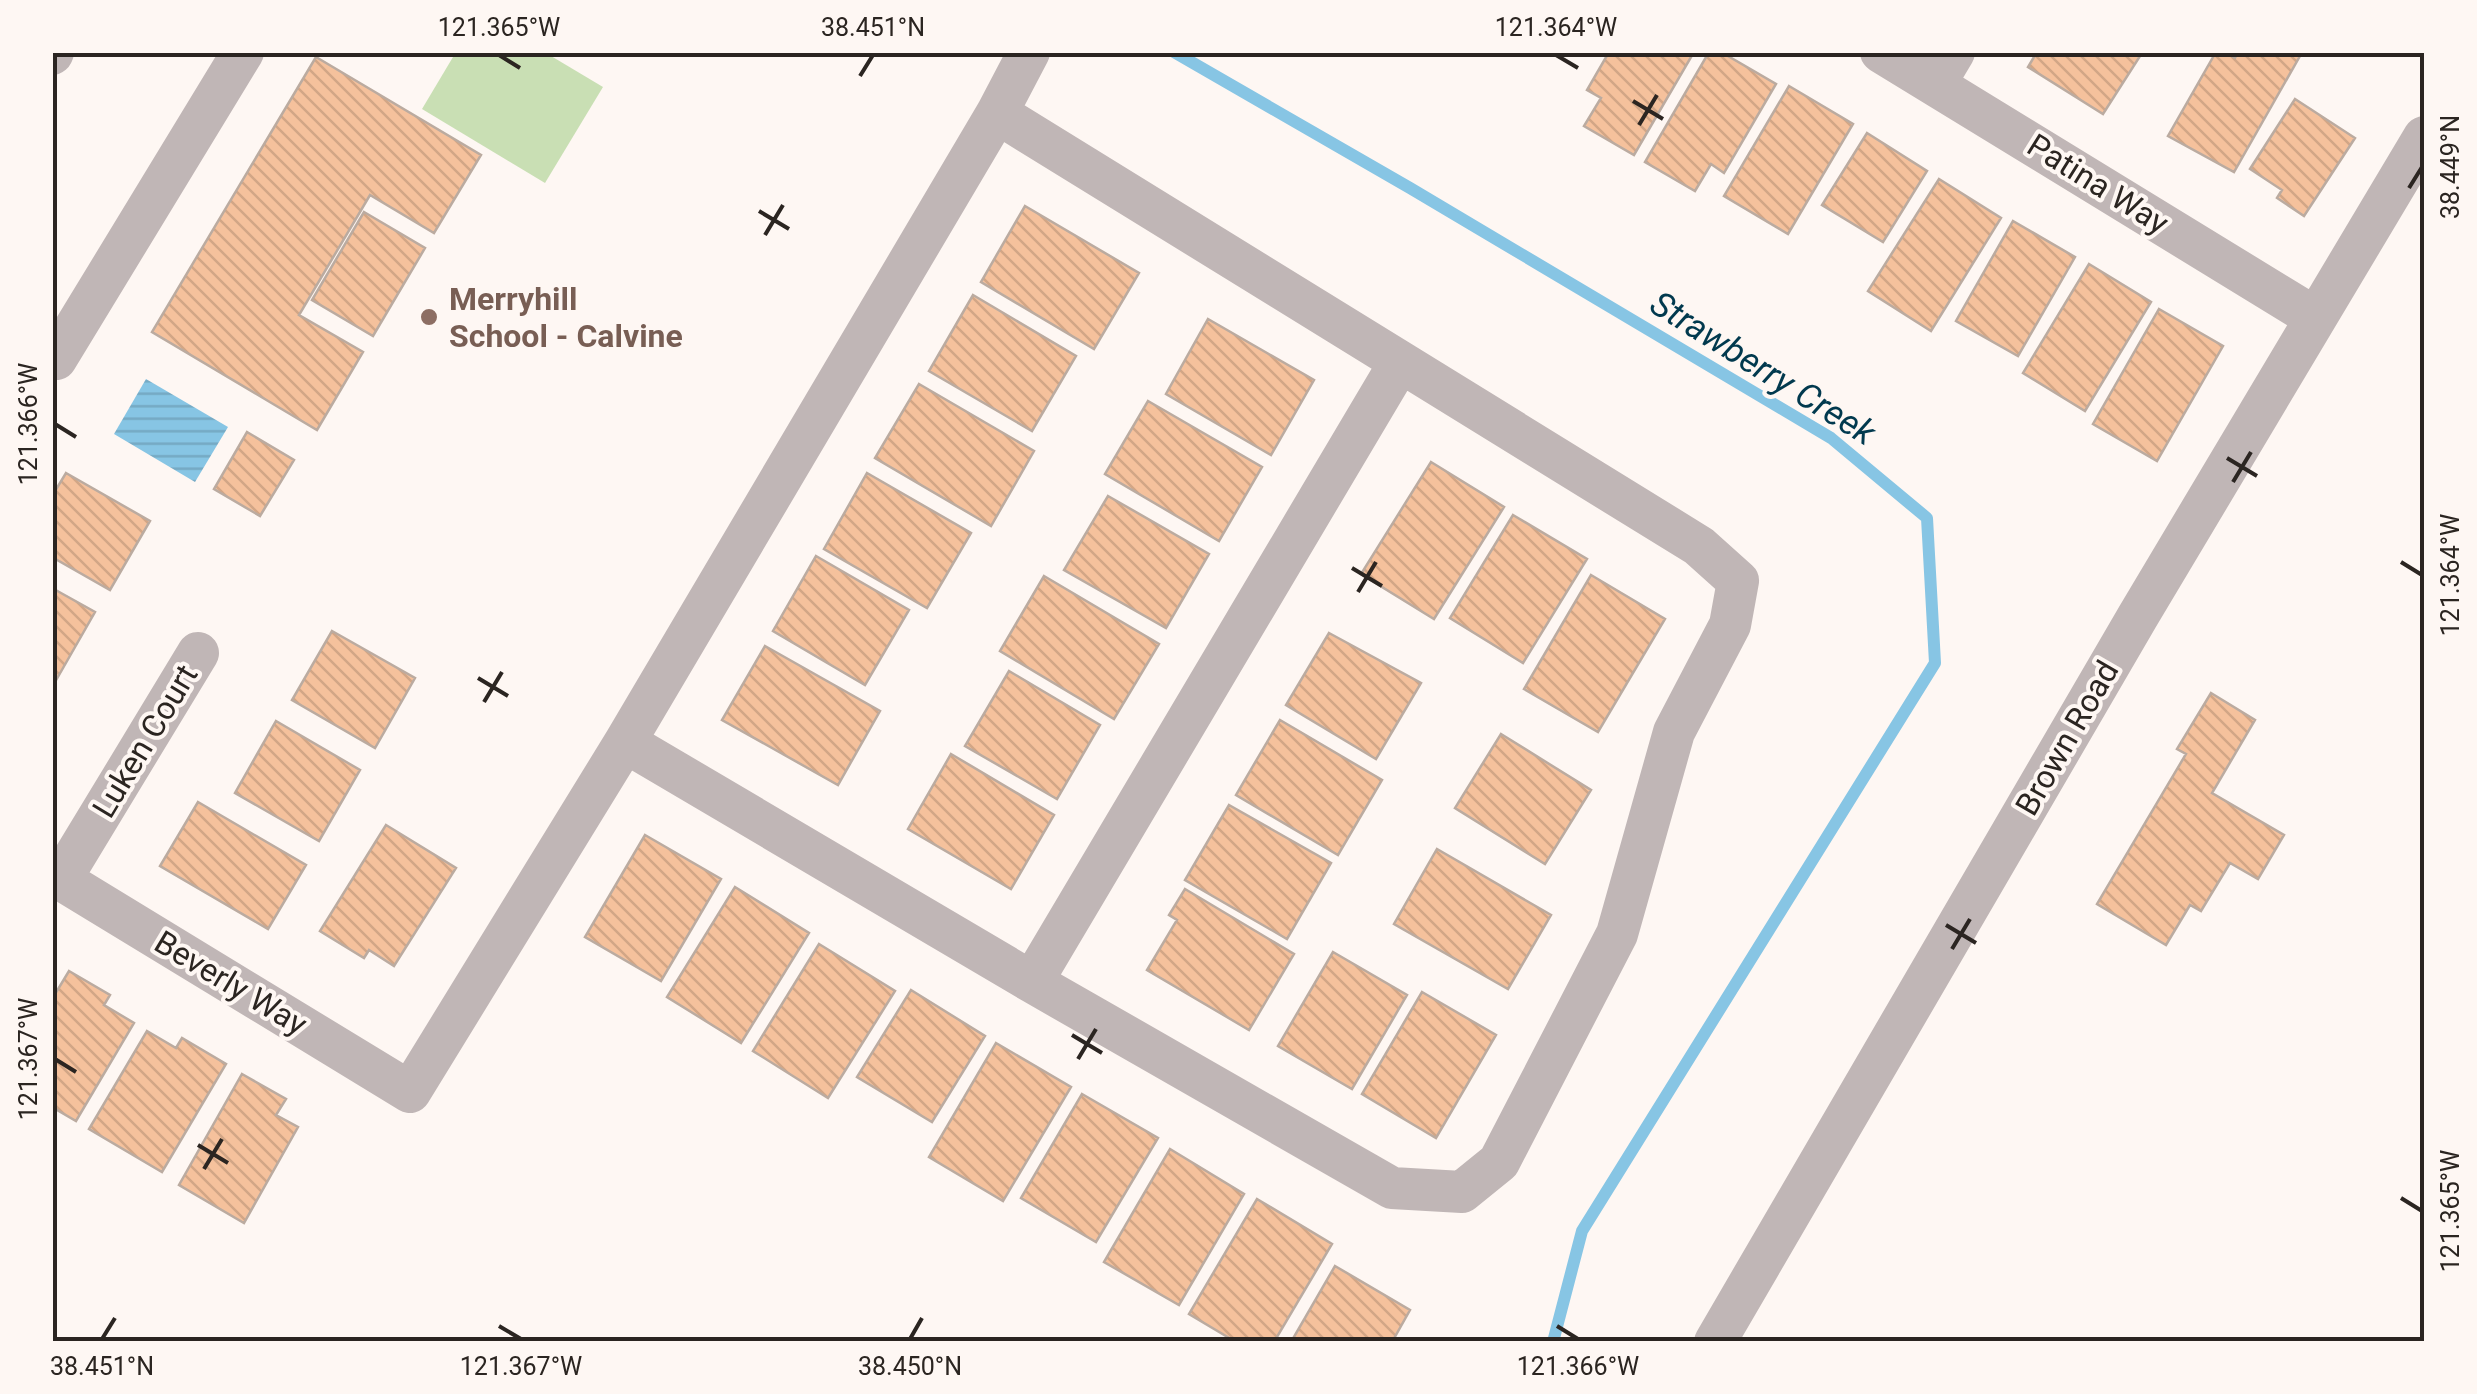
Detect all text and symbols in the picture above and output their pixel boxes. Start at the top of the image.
text: 121.365°W [438,13,560,42]
text: 38.451°N [821,13,925,42]
text: 121.364°W [1495,13,1617,42]
text: 38.449°N [2436,115,2465,219]
street label: Patina Way [2021,126,2175,242]
place label: Merryhill School - Calvine [449,280,683,355]
water label: Strawberry Creek [1643,283,1883,454]
marker: Merryhill School - Calvine [418,306,440,328]
text: 121.366°W [14,363,43,485]
text: 121.364°W [2436,514,2465,636]
street label: Brown Road [2008,654,2126,822]
street label: Luken Court [85,658,205,824]
street label: Beverly Way [148,923,314,1043]
text: 121.367°W [14,998,43,1120]
text: 121.365°W [2436,1150,2465,1272]
text: 38.451°N [50,1352,154,1381]
text: 121.367°W [460,1352,582,1381]
text: 38.450°N [858,1352,962,1381]
text: 121.366°W [1517,1352,1639,1381]

